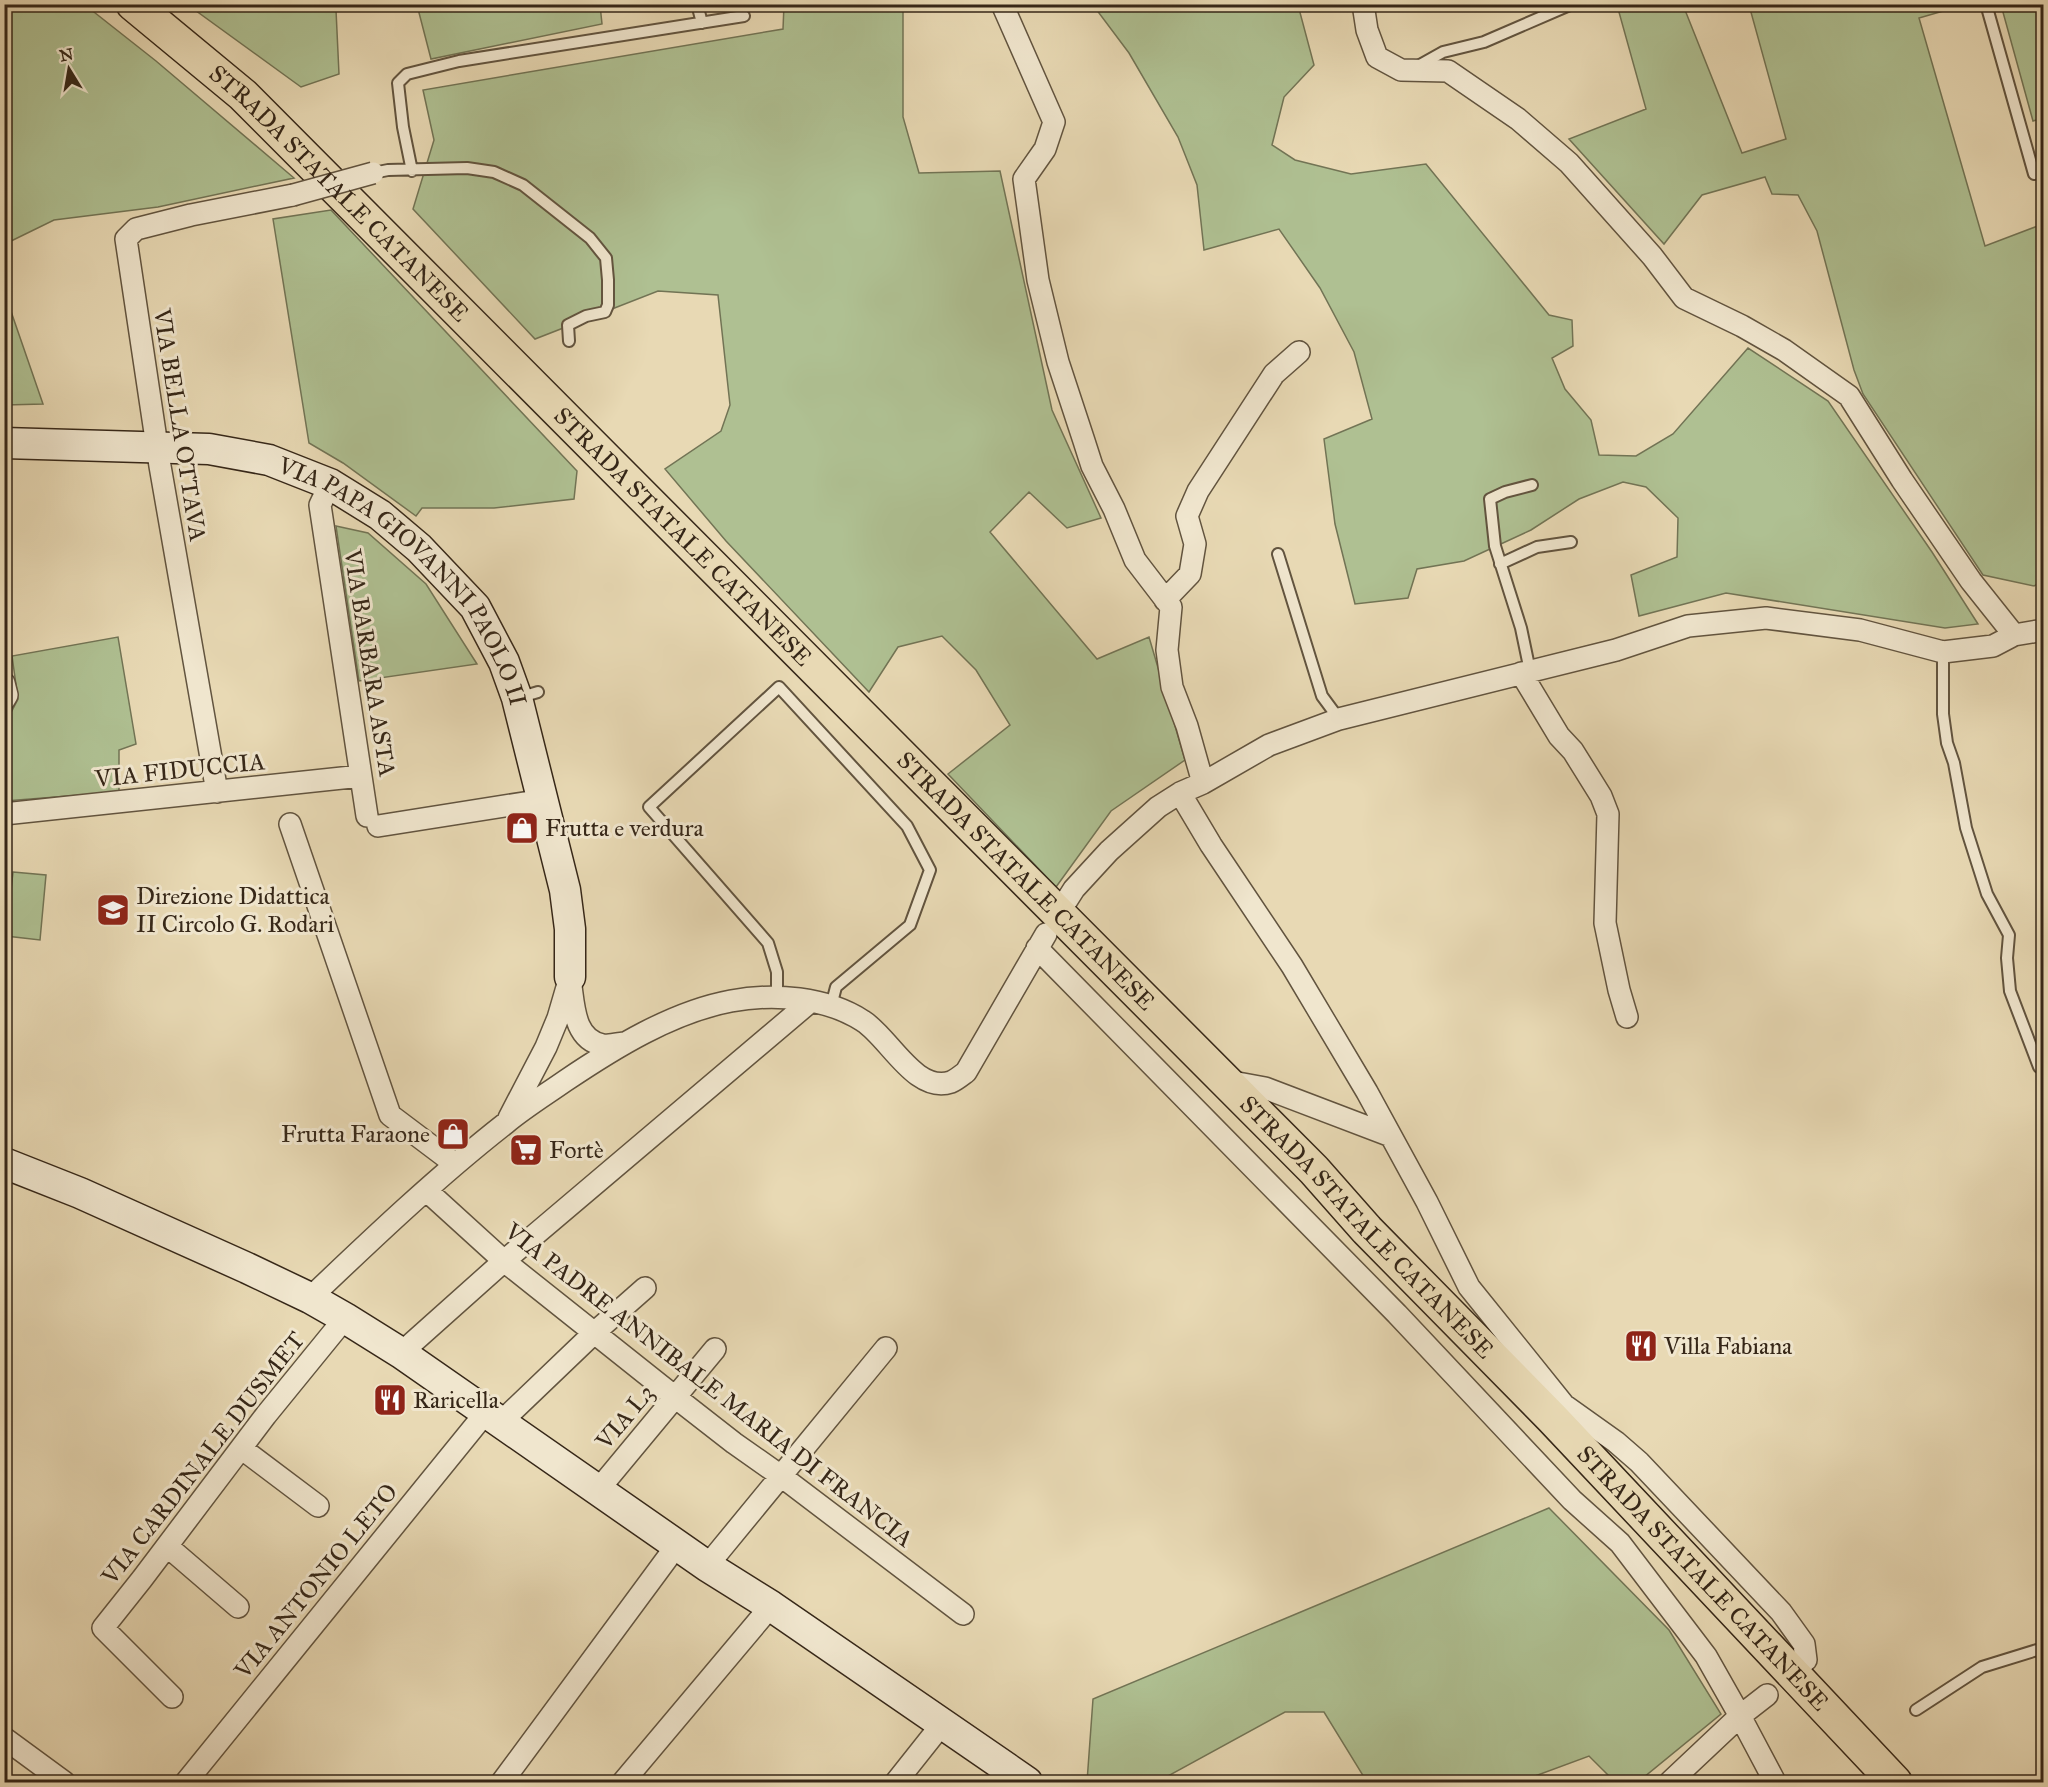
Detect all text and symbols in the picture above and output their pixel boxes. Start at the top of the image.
north arrow [39,39,99,99]
text: N [58,44,75,65]
street label: STRADA STATALE CATANESE [203,58,475,328]
street label: VIA BELLA OTTAVA [147,305,213,544]
street label: STRADA STATALE CATANESE [547,401,818,672]
street label: VIA PAPA GIOVANNI PAOLO II [273,450,533,709]
street label: VIA BARBARA ASTA [337,546,403,779]
street label: STRADA STATALE CATANESE [891,745,1161,1017]
street label: VIA FIDUCCIA [92,746,267,794]
shop icon: Frutta e verdura [504,810,540,846]
place label: Frutta e verdura [545,813,704,843]
place label: Direzione Didattica II Circolo G. Rodari [136,881,334,939]
school or university icon: Direzione Didattica II Circolo G. Rodari [95,892,131,928]
street label: STRADA STATALE CATANESE [1234,1089,1500,1365]
shop icon: Frutta Faraone [435,1116,471,1152]
place label: Frutta Faraone [281,1119,430,1149]
supermarket icon: Fortè [508,1132,544,1168]
place label: Fortè [549,1135,604,1165]
street label: VIA PADRE ANNIBALE MARIA DI FRANCIA [498,1216,919,1554]
street label: VIA CARDINALE DUSMET [94,1326,311,1591]
restaurant icon: Villa Fabiana [1623,1328,1659,1364]
place label: Villa Fabiana [1663,1331,1793,1361]
street label: VIA L3 [589,1378,661,1456]
restaurant icon: Raricella [372,1382,408,1418]
place label: Raricella [413,1385,500,1415]
street label: STRADA STATALE CATANESE [1571,1439,1835,1717]
street label: VIA ANTONIO LETO [227,1477,404,1686]

